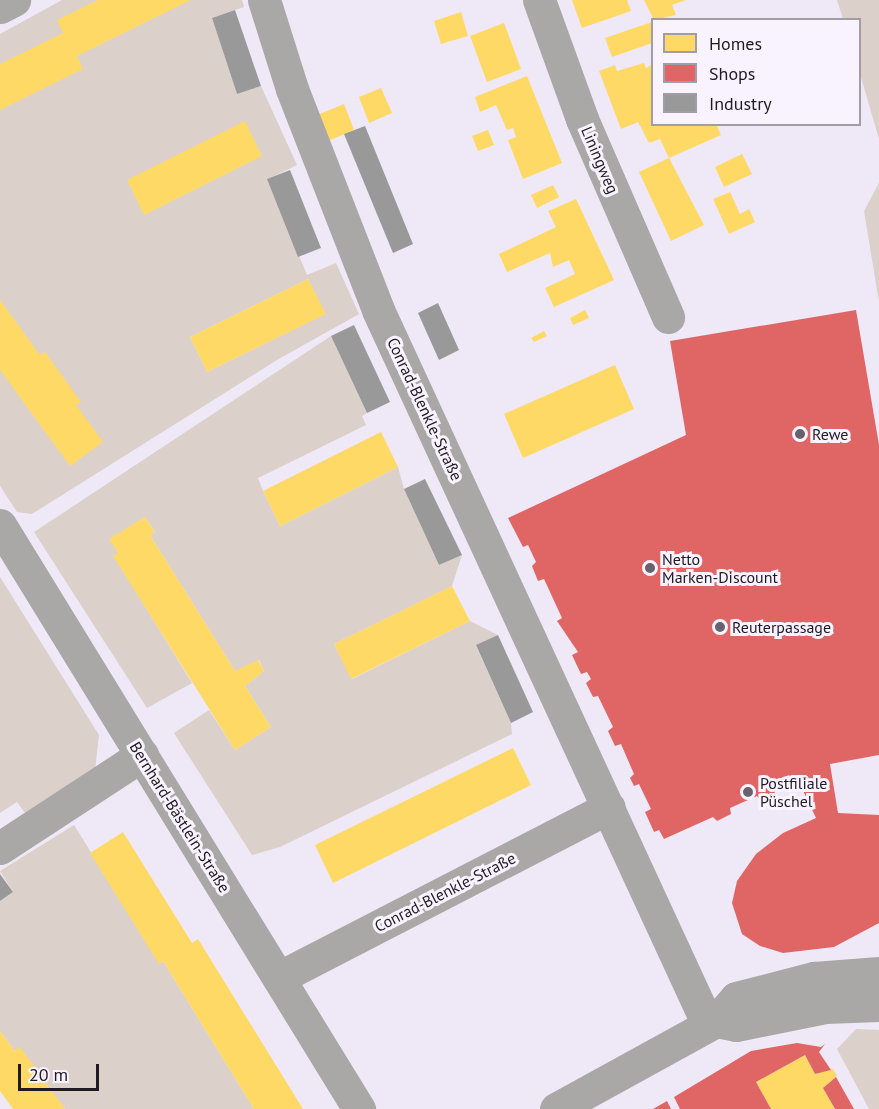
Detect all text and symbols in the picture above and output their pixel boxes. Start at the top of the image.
legend [651,18,861,126]
text: Homes [709,32,762,55]
text: Shops [709,62,755,85]
text: Industry [709,92,772,115]
street label: Liningweg [577,124,623,196]
street label: Conrad-Blenkle-Straße [383,334,467,484]
place label: Rewe [812,424,848,444]
marker: Rewe [793,427,807,441]
place label: Netto Marken-Discount [662,549,778,587]
marker: Netto Marken-Discount [643,561,657,575]
place label: Reuterpassage [732,617,831,637]
marker: Reuterpassage [713,620,727,634]
street label: Bernhard-Bästlein-Straße [126,738,234,896]
place label: Postfiliale Püschel [760,773,827,811]
marker: Postfiliale Püschel [741,785,755,799]
street label: Conrad-Blenkle-Straße [371,848,519,936]
scale bar [21,1052,102,1090]
text: 20 m [29,1063,68,1086]

